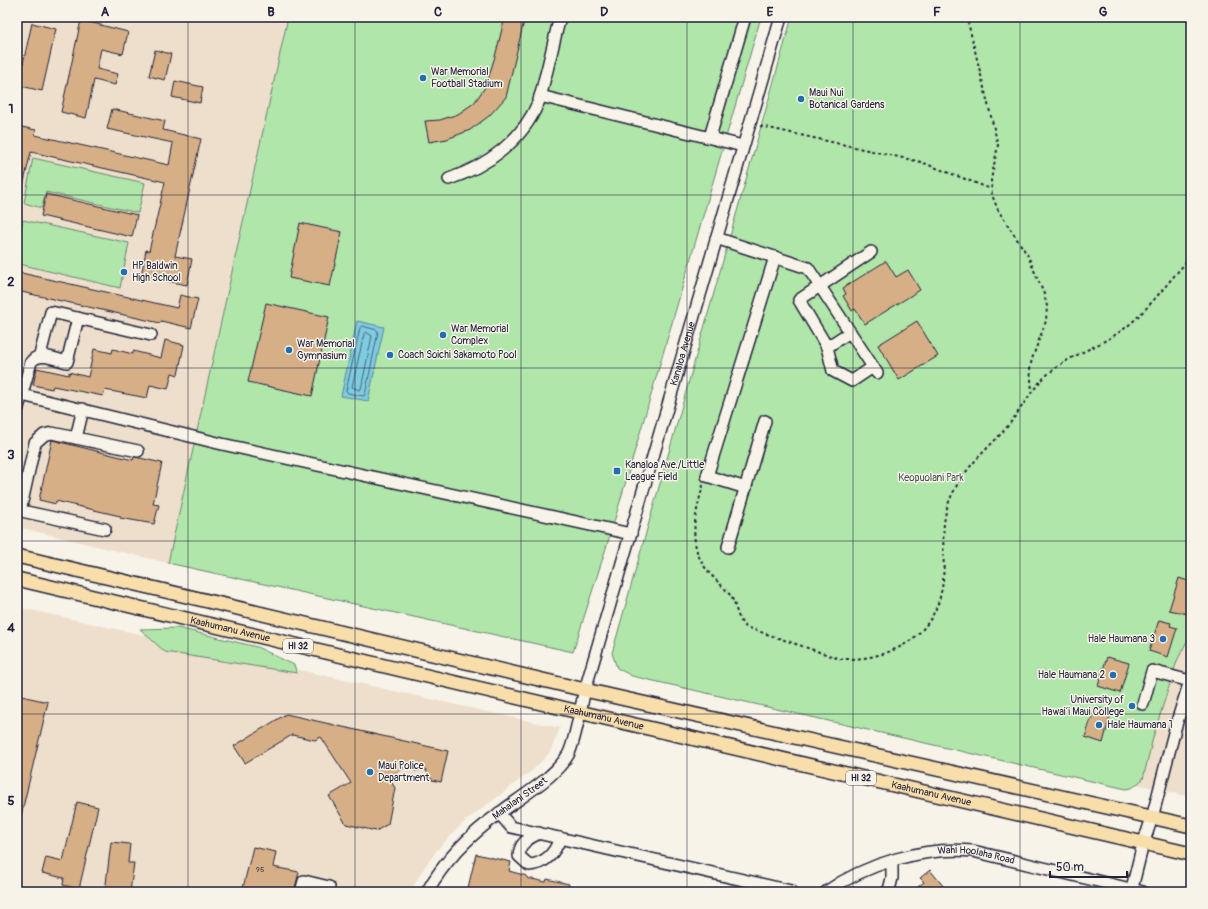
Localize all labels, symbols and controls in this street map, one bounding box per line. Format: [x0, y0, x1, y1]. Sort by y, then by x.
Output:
text: A [101, 4, 110, 20]
text: B [267, 4, 275, 20]
text: C [434, 4, 442, 20]
text: D [600, 4, 608, 20]
text: E [767, 4, 774, 20]
text: F [933, 4, 941, 20]
text: G [1099, 4, 1108, 20]
place label: War Memorial Football Stadium [431, 66, 503, 90]
marker: War Memorial Football Stadium [418, 73, 428, 83]
place label: Maui Nui Botanical Gardens [809, 87, 885, 111]
marker: Maui Nui Botanical Gardens [796, 94, 806, 104]
text: 1 [8, 101, 14, 117]
place label: HP Baldwin High School [132, 260, 181, 284]
marker: HP Baldwin High School [119, 267, 129, 277]
text: 2 [7, 274, 15, 290]
street label: Kanaloa Avenue [668, 320, 698, 387]
place label: War Memorial Complex [451, 323, 509, 347]
marker: War Memorial Complex [438, 330, 448, 340]
place label: War Memorial Gymnasium [297, 338, 355, 362]
marker: War Memorial Gymnasium [284, 345, 294, 355]
place label: Coach Soichi Sakamoto Pool [398, 349, 517, 361]
marker: Coach Soichi Sakamoto Pool [385, 350, 395, 360]
text: 3 [7, 447, 15, 463]
place label: Kanaloa Ave./Little League Field [625, 459, 704, 483]
marker: Kanaloa Ave./Little League Field [612, 466, 622, 476]
park label: Keopuolani Park [898, 472, 965, 484]
street label: Kaahumanu Avenue [189, 614, 271, 645]
text: 4 [7, 620, 15, 636]
place label: Hale Haumana 3 [1088, 633, 1155, 645]
marker: Hale Haumana 3 [1158, 634, 1168, 644]
road number: HI 32 [283, 639, 313, 653]
place label: Hale Haumana 2 [1038, 669, 1105, 681]
marker: Hale Haumana 2 [1108, 670, 1118, 680]
place label: University of Hawai‘i Maui College [1041, 694, 1124, 718]
marker: University of Hawai‘i Maui College [1127, 701, 1137, 711]
street label: Kaahumanu Avenue [563, 703, 645, 733]
place label: Hale Haumana 1 [1107, 719, 1173, 731]
marker: Hale Haumana 1 [1094, 720, 1104, 730]
place label: Maui Police Department [378, 760, 430, 784]
marker: Maui Police Department [365, 767, 375, 777]
road number: HI 32 [846, 771, 876, 785]
street label: Mahalani Street [490, 774, 550, 822]
street label: Kaahumanu Avenue [890, 779, 972, 809]
text: 5 [7, 793, 15, 809]
street label: Wahi Hoolaha Road [937, 844, 1016, 867]
scale bar [1050, 853, 1127, 879]
text: 50 m [1056, 860, 1084, 875]
house number: 95 [256, 865, 264, 874]

